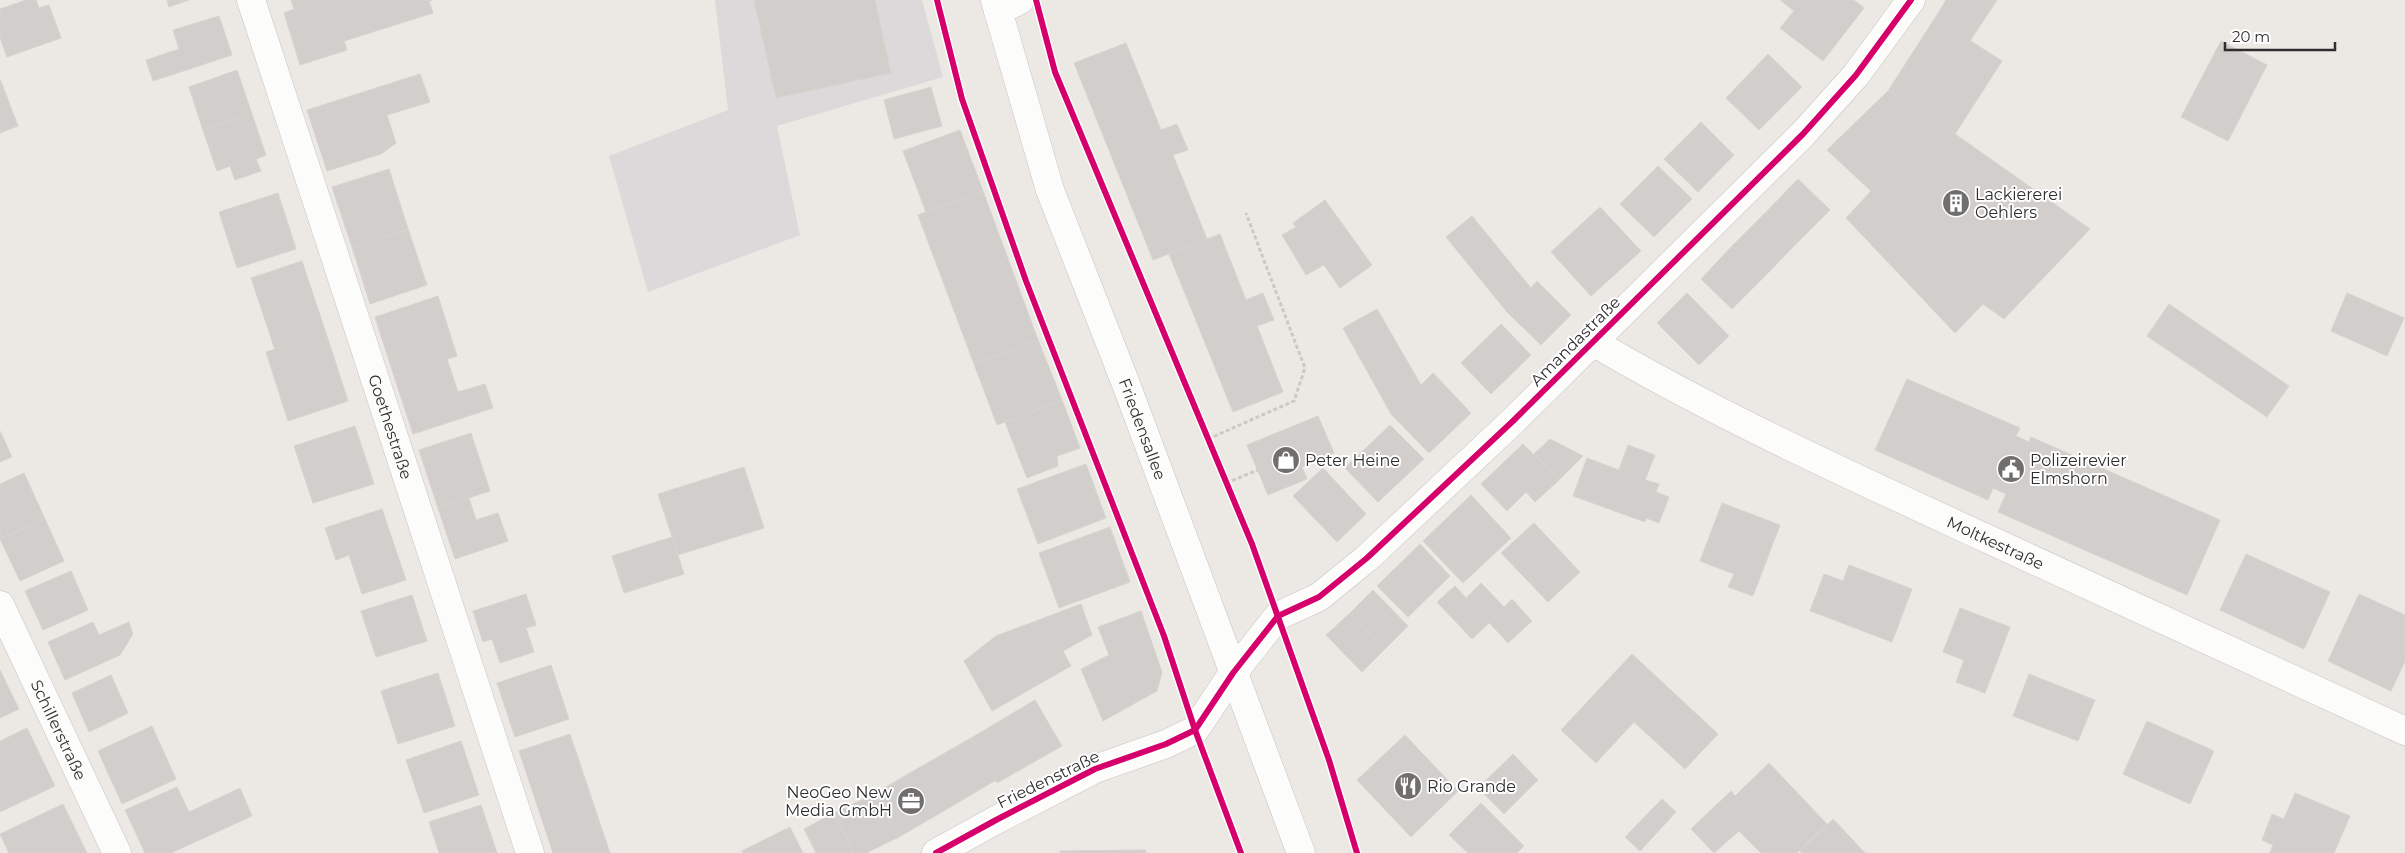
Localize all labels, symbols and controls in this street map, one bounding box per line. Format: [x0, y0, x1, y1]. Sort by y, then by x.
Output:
scale bar [2225, 20, 2335, 52]
text: 20 m [2232, 27, 2270, 46]
place label: Lackiererei Oehlers [1975, 185, 2062, 222]
building icon: Lackiererei Oehlers [1941, 188, 1971, 218]
street label: Amandastraße [1527, 293, 1624, 390]
street label: Goethestraße [364, 372, 416, 482]
street label: Friedensallee [1115, 376, 1170, 482]
shop icon: Peter Heine [1271, 445, 1301, 475]
place label: Peter Heine [1305, 451, 1400, 470]
place label: Polizeirevier Elmshorn [2030, 451, 2127, 488]
public building icon: Polizeirevier Elmshorn [1996, 454, 2026, 484]
street label: Moltkestraße [1944, 512, 2047, 574]
street label: Schillerstraße [27, 677, 90, 783]
street label: Friedenstraße [994, 746, 1102, 812]
restaurant icon: Rio Grande [1393, 771, 1423, 801]
place label: Rio Grande [1427, 777, 1516, 796]
place label: NeoGeo New Media GmbH [785, 783, 892, 820]
office icon: NeoGeo New Media GmbH [896, 786, 926, 816]

